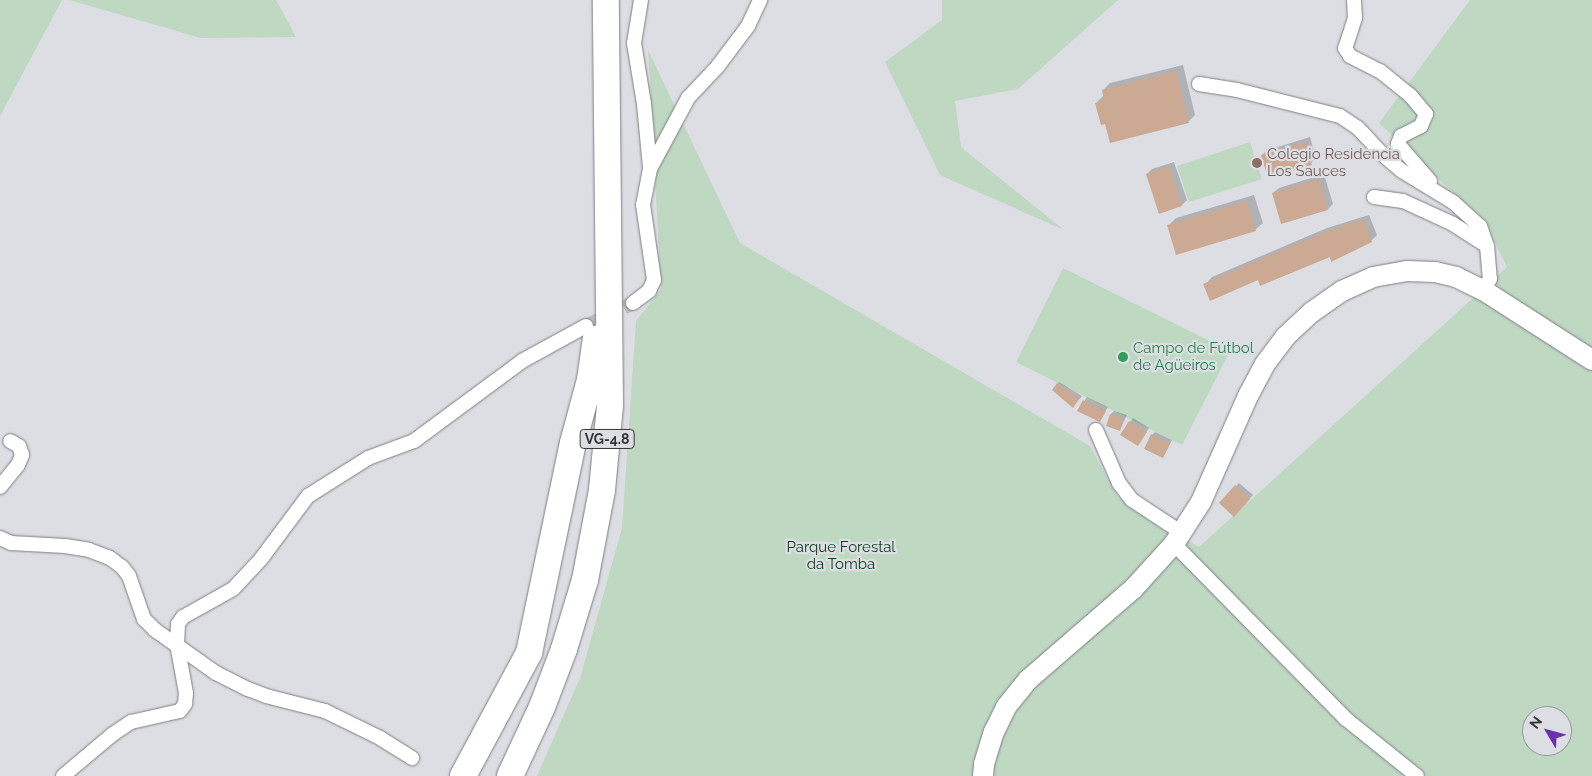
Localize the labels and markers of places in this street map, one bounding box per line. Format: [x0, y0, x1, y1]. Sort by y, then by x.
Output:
place label: Colegio Residencia Los Sauces [1267, 145, 1400, 180]
marker: Colegio Residencia Los Sauces [1251, 157, 1263, 169]
place label: Campo de Fútbol de Agüeiros [1133, 339, 1254, 374]
marker: Campo de Fútbol de Agüeiros [1117, 351, 1129, 363]

